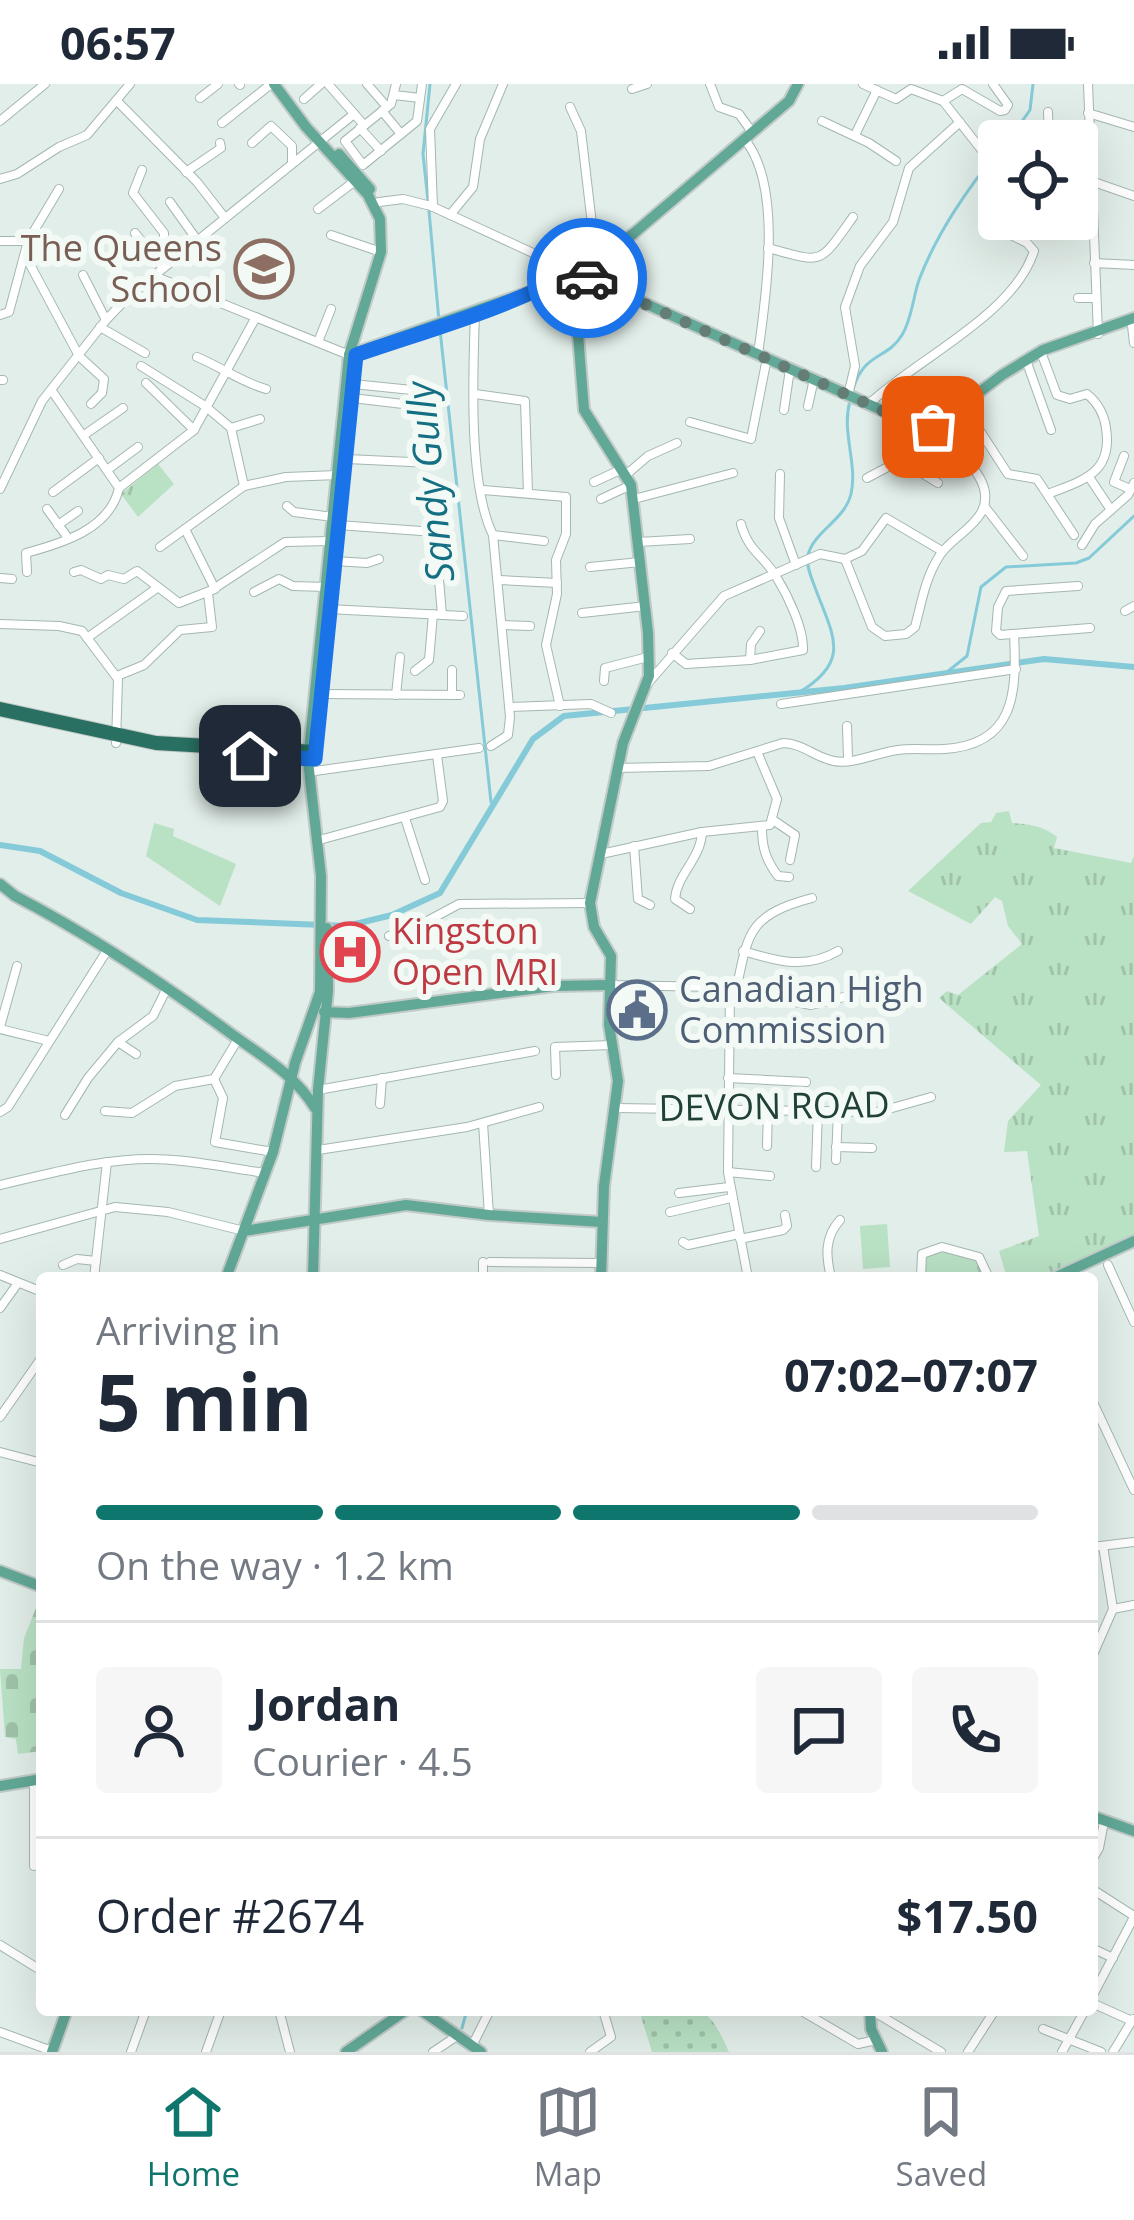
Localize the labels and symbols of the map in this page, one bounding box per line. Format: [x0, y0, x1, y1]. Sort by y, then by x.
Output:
courier [527, 218, 647, 338]
place label: The Queens School [21, 223, 222, 313]
school or university icon: The Queens School [233, 238, 295, 300]
pin [882, 376, 984, 478]
water label: Sandy Gully [391, 377, 465, 585]
pin [199, 705, 301, 807]
place label: Kingston Open MRI [392, 906, 558, 996]
hospital icon: Kingston Open MRI [319, 921, 381, 983]
place label: Canadian High Commission [679, 964, 924, 1054]
public building icon: Canadian High Commission [606, 979, 668, 1041]
street label: DEVON ROAD [658, 1079, 890, 1132]

